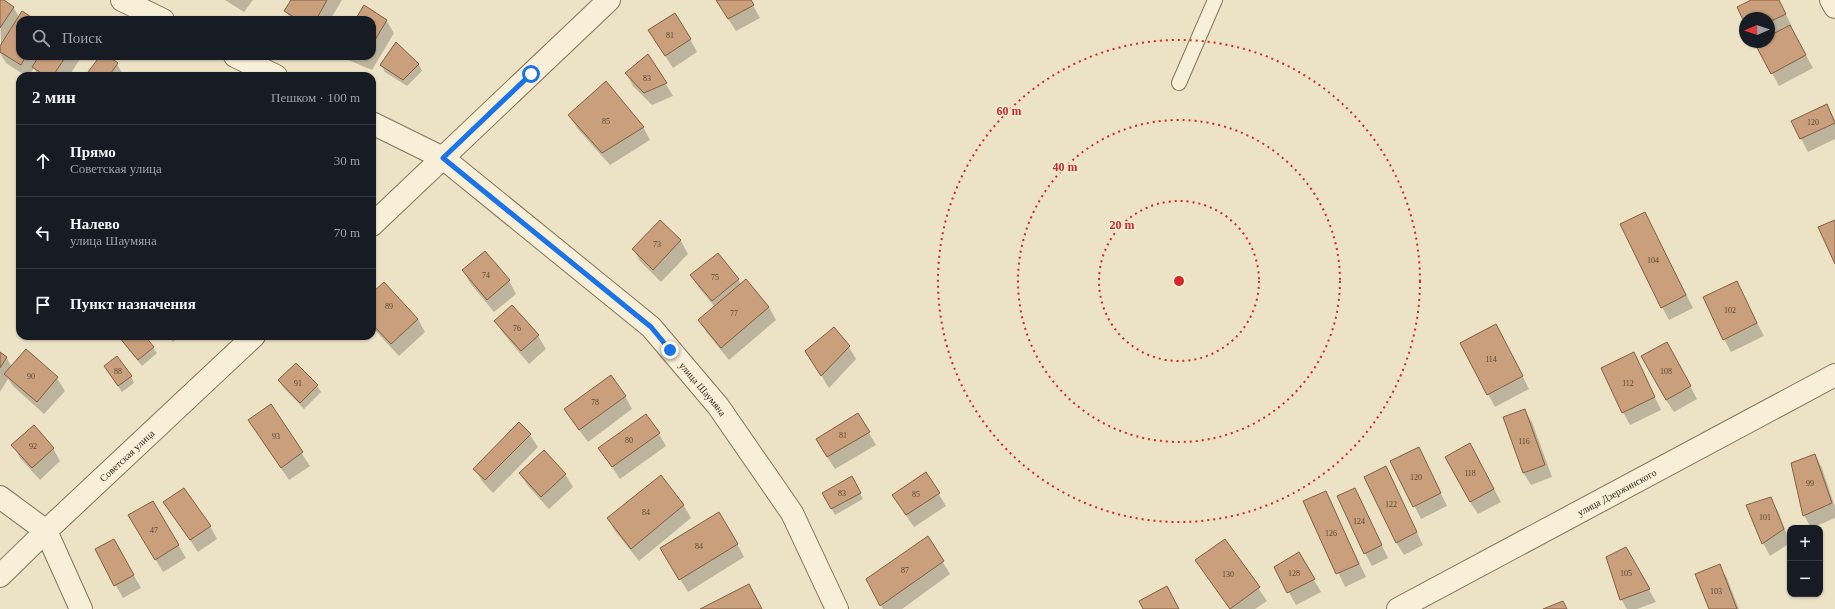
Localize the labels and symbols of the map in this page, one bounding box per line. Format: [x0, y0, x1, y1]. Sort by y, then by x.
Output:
north arrow [1739, 12, 1775, 48]
house number: 81 [666, 31, 674, 40]
route start [522, 65, 540, 83]
house number: 83 [643, 74, 651, 83]
text: 60 m [997, 104, 1022, 118]
house number: 85 [602, 117, 610, 126]
house number: 120 [1807, 118, 1819, 127]
text: 40 m [1053, 160, 1078, 174]
text: 20 m [1110, 218, 1135, 232]
house number: 73 [653, 240, 661, 249]
house number: 104 [1647, 256, 1659, 265]
house number: 74 [482, 271, 490, 280]
house number: 75 [711, 273, 719, 282]
centre of rings [1172, 274, 1186, 288]
house number: 89 [385, 302, 393, 311]
house number: 102 [1724, 306, 1736, 315]
house number: 77 [730, 309, 738, 318]
house number: 76 [513, 324, 521, 333]
route end [661, 341, 679, 359]
house number: 114 [1485, 355, 1497, 364]
street label: улица Шаумяна [677, 360, 729, 419]
house number: 88 [114, 367, 122, 376]
house number: 108 [1660, 367, 1672, 376]
house number: 90 [27, 372, 35, 381]
house number: 91 [294, 379, 302, 388]
house number: 112 [1622, 379, 1634, 388]
house number: 78 [591, 398, 599, 407]
street label: Советская улица [97, 427, 157, 484]
house number: 81 [839, 431, 847, 440]
house number: 93 [272, 432, 280, 441]
house number: 80 [625, 436, 633, 445]
house number: 116 [1518, 437, 1530, 446]
house number: 92 [29, 442, 37, 451]
street label: улица Дзержинского [1575, 467, 1658, 518]
house number: 118 [1464, 469, 1476, 478]
house number: 120 [1410, 473, 1422, 482]
house number: 99 [1806, 479, 1814, 488]
house number: 83 [838, 489, 846, 498]
house number: 85 [912, 490, 920, 499]
house number: 122 [1385, 500, 1397, 509]
house number: 84 [642, 508, 650, 517]
house number: 101 [1759, 513, 1771, 522]
house number: 124 [1353, 517, 1365, 526]
house number: 47 [150, 526, 158, 535]
house number: 126 [1325, 529, 1337, 538]
house number: 84 [695, 542, 703, 551]
house number: 87 [901, 566, 909, 575]
house number: 128 [1288, 569, 1300, 578]
house number: 105 [1620, 569, 1632, 578]
house number: 130 [1222, 570, 1234, 579]
house number: 103 [1710, 587, 1722, 596]

